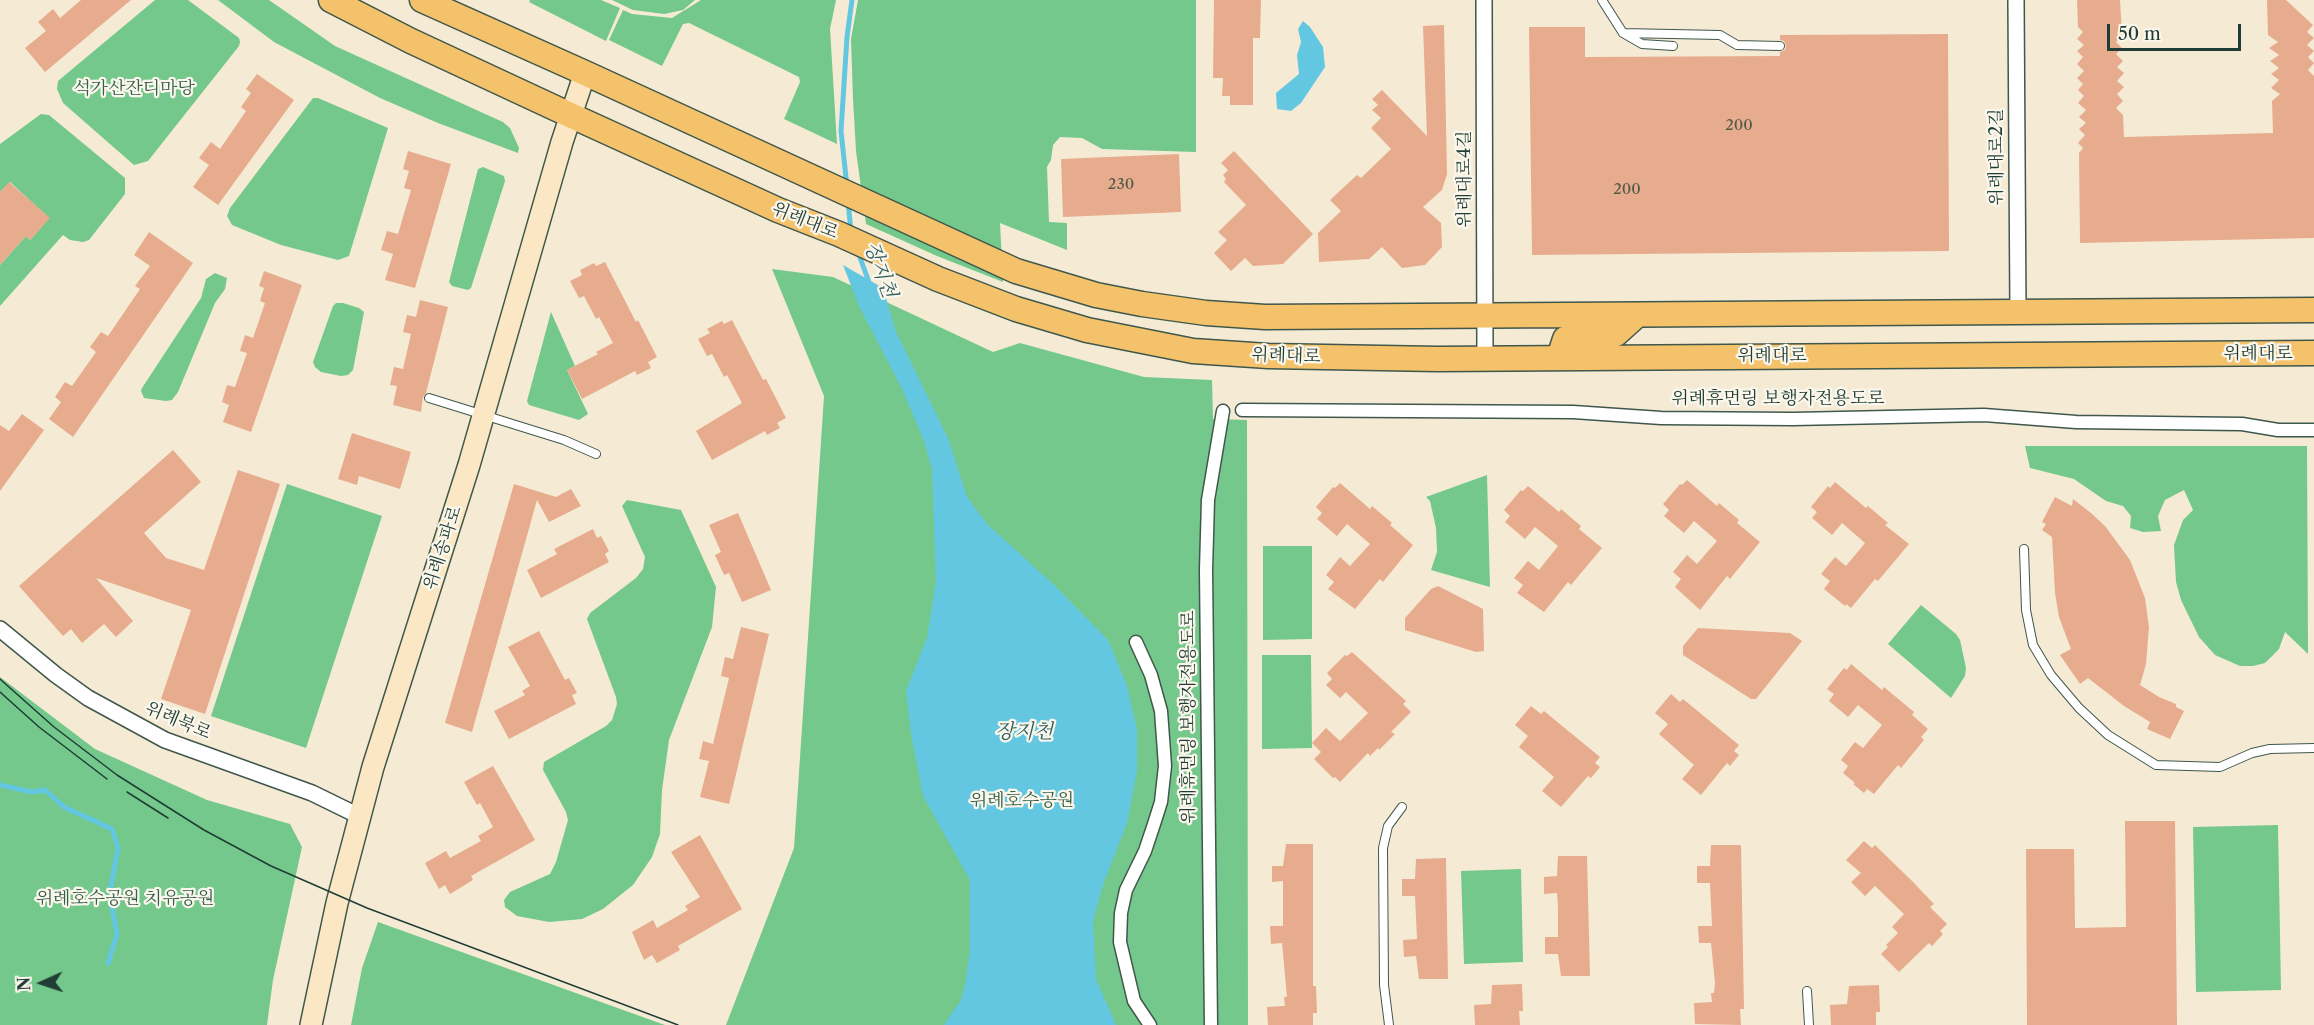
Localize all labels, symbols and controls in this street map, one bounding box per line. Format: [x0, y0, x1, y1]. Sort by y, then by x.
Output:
scale bar [2110, 12, 2244, 50]
text: 50 m [2118, 23, 2161, 45]
park label: 석가산잔디마당 [73, 78, 195, 100]
street label: 위례대로2길 [1986, 108, 2008, 206]
house number: 200 [1725, 117, 1753, 135]
street label: 위례대로4길 [1454, 130, 1476, 228]
house number: 230 [1108, 176, 1134, 194]
house number: 200 [1613, 181, 1641, 199]
street label: 위례대로 [769, 198, 841, 244]
water label: 장지천 [859, 239, 901, 301]
street label: 위례대로 [2223, 343, 2293, 365]
street label: 위례대로 [1251, 344, 1321, 368]
street label: 위례대로 [1737, 345, 1807, 367]
street label: 위례휴먼링 보행자전용도로 [1671, 388, 1885, 410]
street label: 위례송파로 [419, 503, 467, 593]
street label: 위례휴먼링 보행자전용도로 [1178, 610, 1200, 824]
street label: 위례북로 [142, 697, 214, 745]
water label: 장지천 [995, 720, 1053, 744]
park label: 위례호수공원 [970, 790, 1074, 812]
park label: 위례호수공원 치유공원 [36, 888, 214, 910]
north arrow [12, 953, 72, 1013]
text: N [14, 976, 34, 991]

